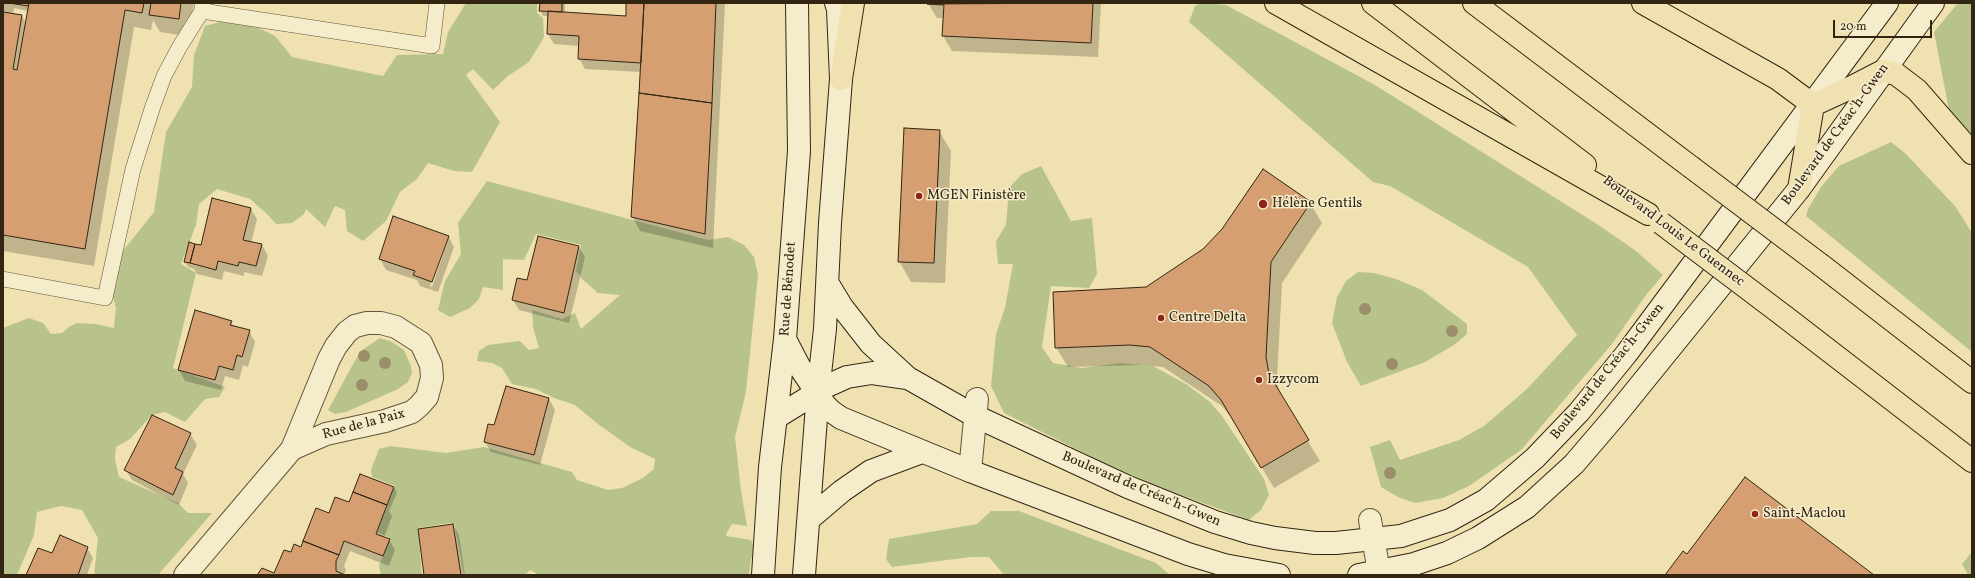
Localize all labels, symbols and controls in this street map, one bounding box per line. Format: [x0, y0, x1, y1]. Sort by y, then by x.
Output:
scale bar [1835, 12, 1934, 38]
text: 20 m [1840, 19, 1867, 35]
street label: Boulevard de Créac'h-Gwen [1779, 61, 1893, 209]
street label: Boulevard Louis Le Guennec [1599, 173, 1747, 291]
place label: MGEN Finistère [927, 188, 1026, 204]
marker: MGEN Finistère [914, 191, 924, 201]
place label: Hélène Gentils [1272, 196, 1362, 212]
marker: Hélène Gentils [1257, 198, 1269, 210]
street label: Rue de Bénodet [777, 241, 801, 337]
street label: Boulevard de Créac'h-Gwen [1548, 300, 1668, 444]
place label: Centre Delta [1169, 310, 1246, 326]
marker: Centre Delta [1156, 313, 1166, 323]
place label: Izzycom [1267, 372, 1320, 388]
marker: Izzycom [1254, 375, 1264, 385]
street label: Rue de la Paix [321, 406, 407, 444]
street label: Boulevard de Créac'h-Gwen [1059, 449, 1223, 531]
place label: Saint-Maclou [1763, 506, 1846, 522]
marker: Saint-Maclou [1750, 509, 1760, 519]

